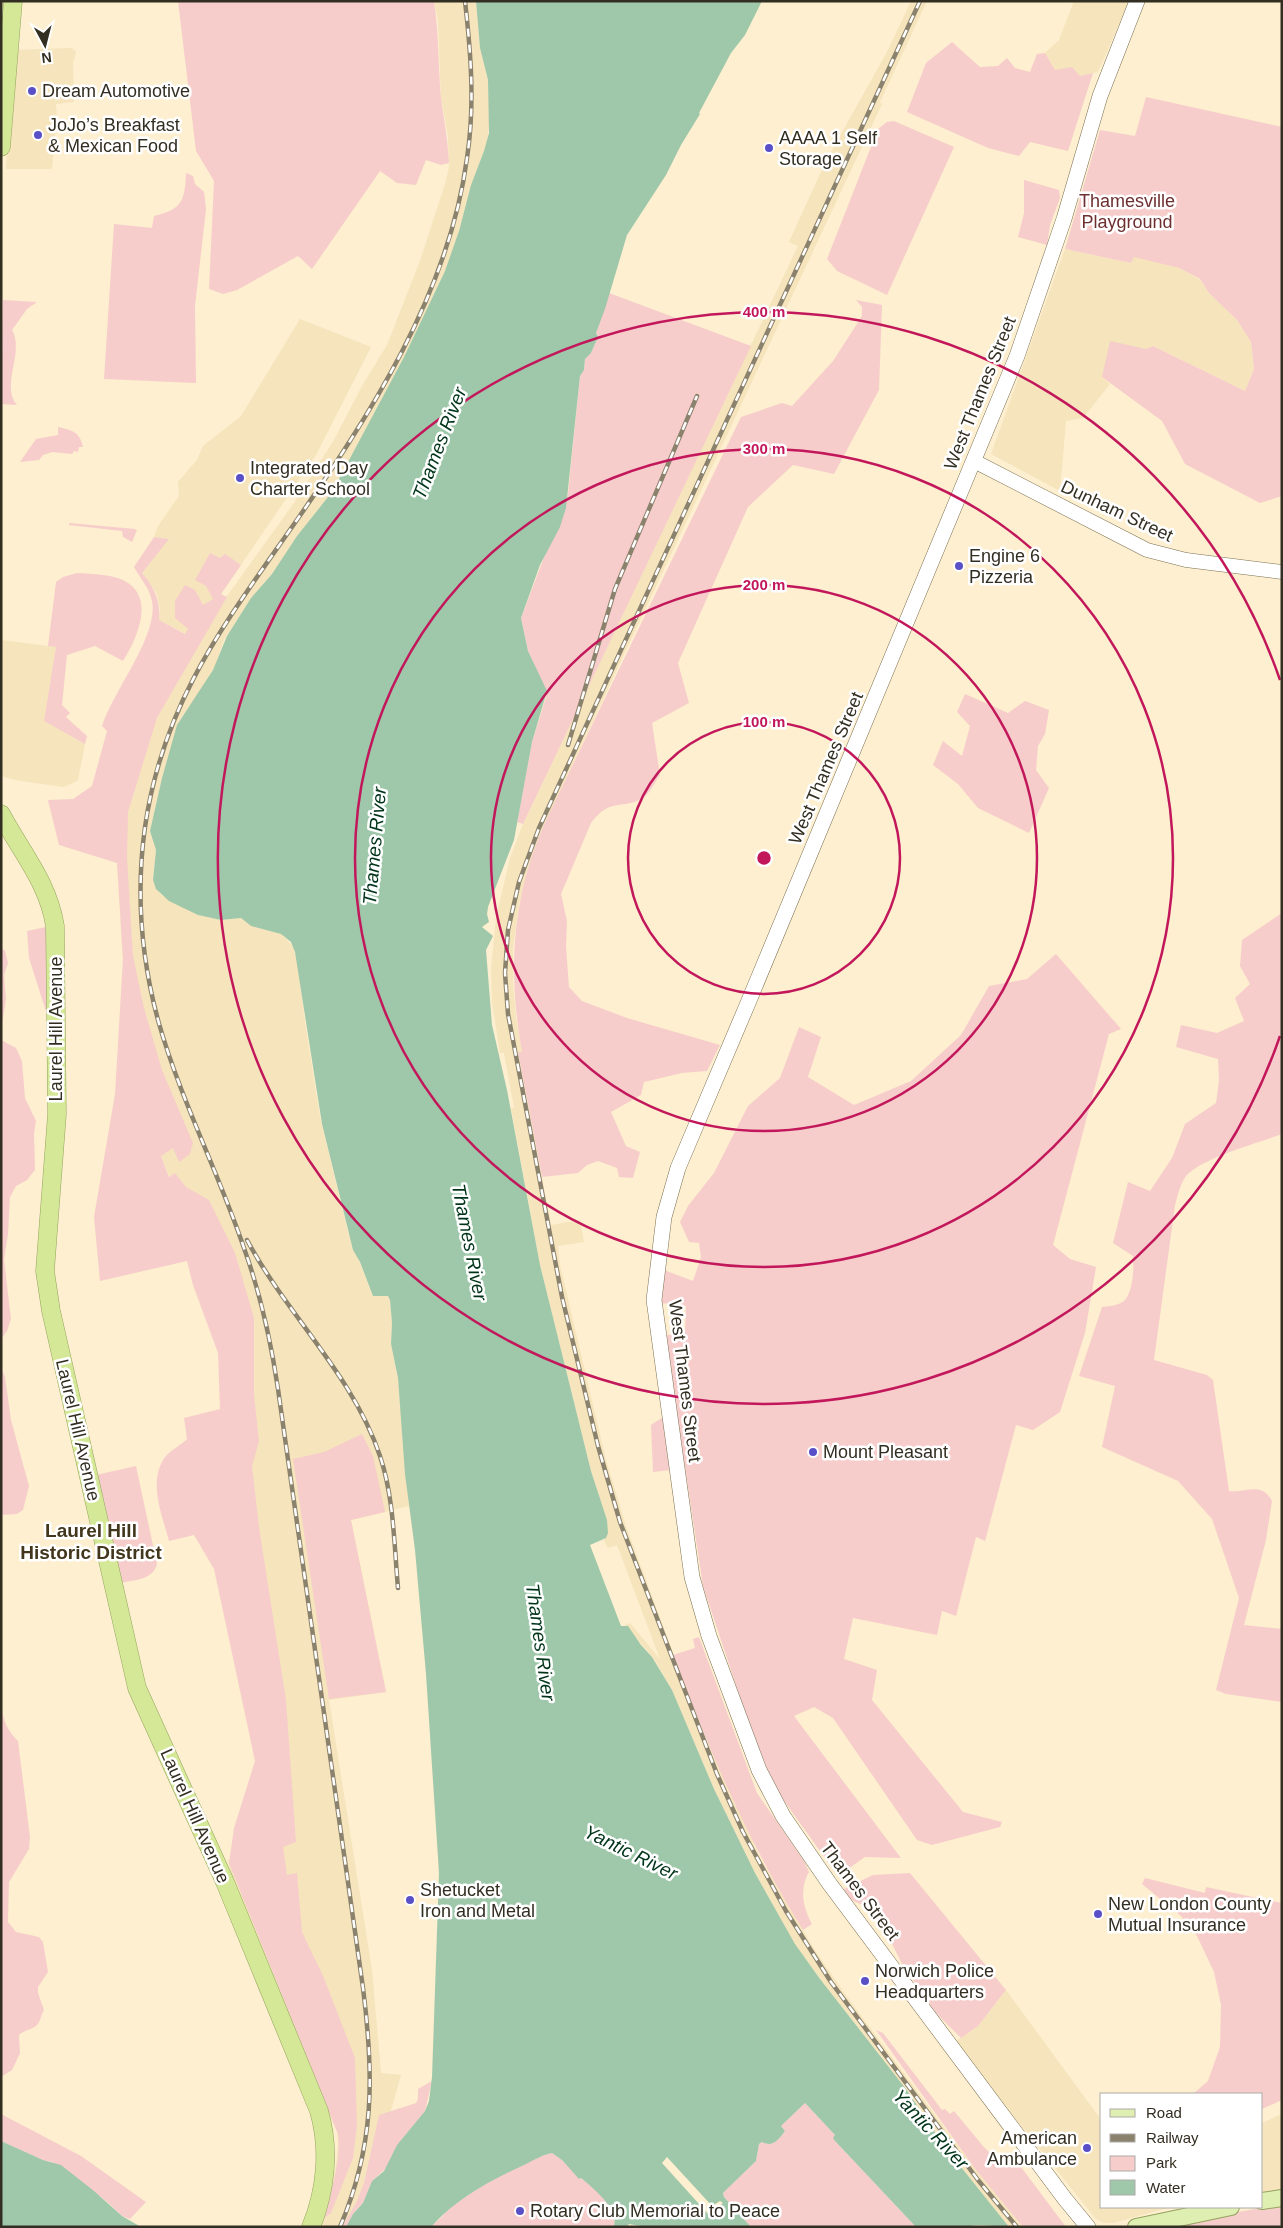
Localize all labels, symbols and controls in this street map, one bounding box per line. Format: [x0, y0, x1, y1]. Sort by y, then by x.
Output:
north arrow [20, 20, 70, 70]
text: N [41, 49, 53, 66]
place label: Dream Automotive [42, 81, 190, 101]
marker: Dream Automotive [26, 85, 38, 97]
place label: JoJo’s Breakfast & Mexican Food [48, 115, 180, 156]
place label: AAAA 1 Self Storage [779, 128, 878, 169]
marker: JoJo’s Breakfast & Mexican Food [32, 129, 44, 141]
marker: AAAA 1 Self Storage [763, 142, 775, 154]
park label: Thamesville Playground [1079, 191, 1175, 232]
text: 400 m [743, 303, 785, 320]
street label: West Thames Street [940, 314, 1020, 472]
water label: Thames River [408, 384, 471, 502]
text: 300 m [743, 440, 785, 457]
place label: Integrated Day Charter School [250, 458, 370, 499]
marker: Integrated Day Charter School [234, 472, 246, 484]
street label: Dunham Street [1058, 476, 1176, 546]
place label: Engine 6 Pizzeria [969, 546, 1040, 587]
marker: Engine 6 Pizzeria [953, 560, 965, 572]
text: 200 m [743, 576, 785, 593]
street label: West Thames Street [785, 689, 867, 847]
text: 100 m [743, 713, 785, 730]
water label: Thames River [359, 786, 390, 906]
centre of rings [755, 849, 773, 867]
street label: Laurel Hill Avenue [46, 957, 66, 1101]
water label: Thames River [448, 1182, 491, 1303]
street label: West Thames Street [665, 1299, 705, 1463]
street label: Laurel Hill Avenue [52, 1357, 104, 1503]
place label: Mount Pleasant [823, 1442, 948, 1462]
marker: Mount Pleasant [807, 1446, 819, 1458]
district label: Laurel Hill Historic District [20, 1520, 162, 1563]
water label: Thames River [522, 1582, 559, 1703]
street label: Laurel Hill Avenue [156, 1746, 234, 1886]
water label: Yantic River [581, 1821, 681, 1884]
street label: Thames Street [816, 1838, 904, 1944]
place label: Shetucket Iron and Metal [420, 1880, 535, 1921]
marker: Shetucket Iron and Metal [404, 1894, 416, 1906]
place label: New London County Mutual Insurance [1108, 1894, 1271, 1935]
marker: New London County Mutual Insurance [1092, 1908, 1104, 1920]
place label: Norwich Police Headquarters [875, 1961, 994, 2002]
marker: Norwich Police Headquarters [859, 1975, 871, 1987]
water label: Yantic River [889, 2085, 973, 2174]
legend [1100, 2093, 1263, 2208]
text: Road [1146, 2104, 1182, 2121]
place label: American Ambulance [987, 2128, 1077, 2169]
text: Railway [1146, 2129, 1199, 2146]
marker: American Ambulance [1081, 2142, 1093, 2154]
text: Park [1146, 2154, 1177, 2171]
text: Water [1146, 2179, 1185, 2196]
place label: Rotary Club Memorial to Peace [530, 2201, 780, 2221]
marker: Rotary Club Memorial to Peace [514, 2205, 526, 2217]

